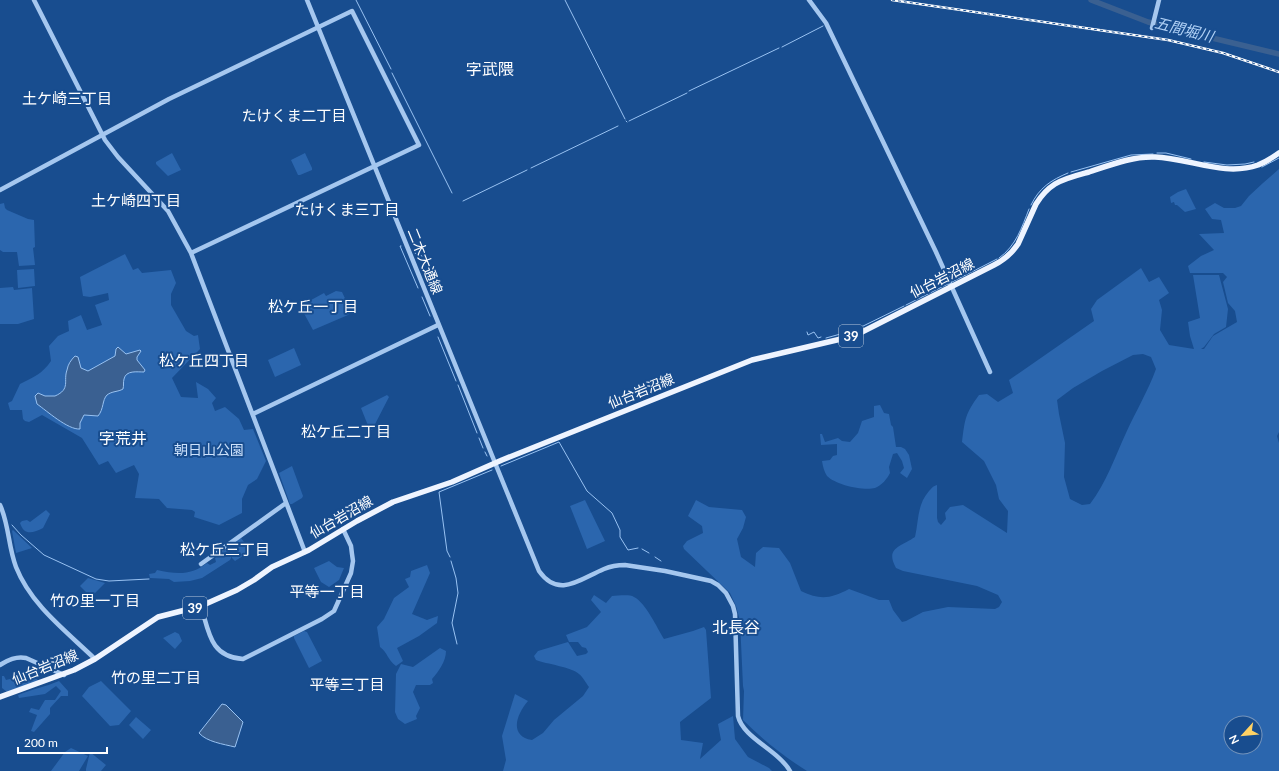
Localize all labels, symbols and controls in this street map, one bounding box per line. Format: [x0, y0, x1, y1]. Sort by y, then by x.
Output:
water label: 五間堀川 [1153, 13, 1217, 46]
district label: 字武隈 [466, 59, 514, 78]
district label: 土ケ崎三丁目 [22, 89, 112, 107]
district label: たけくま二丁目 [241, 106, 347, 124]
district label: 土ケ崎四丁目 [91, 191, 181, 209]
district label: たけくま三丁目 [294, 200, 400, 218]
street label: 二木大通線 [404, 225, 446, 296]
street label: 仙台岩沼線 [907, 254, 977, 301]
district label: 松ケ丘一丁目 [268, 297, 358, 315]
road number: 39 [839, 325, 863, 347]
district label: 松ケ丘四丁目 [159, 351, 249, 369]
street label: 仙台岩沼線 [605, 370, 676, 412]
district label: 松ケ丘二丁目 [301, 422, 391, 440]
district label: 字荒井 [99, 428, 147, 447]
park label: 朝日山公園 [174, 441, 244, 458]
street label: 仙台岩沼線 [306, 492, 375, 541]
district label: 松ケ丘三丁目 [180, 540, 270, 558]
district label: 平等一丁目 [289, 582, 365, 600]
district label: 竹の里一丁目 [50, 591, 140, 609]
road number: 39 [183, 597, 207, 619]
district label: 北長谷 [712, 617, 760, 636]
street label: 仙台岩沼線 [9, 646, 80, 688]
district label: 竹の里二丁目 [111, 668, 201, 686]
district label: 平等三丁目 [309, 675, 385, 693]
north arrow [1223, 715, 1263, 755]
scale bar [18, 729, 107, 755]
text: N [1226, 733, 1241, 746]
text: 200 m [24, 735, 58, 750]

